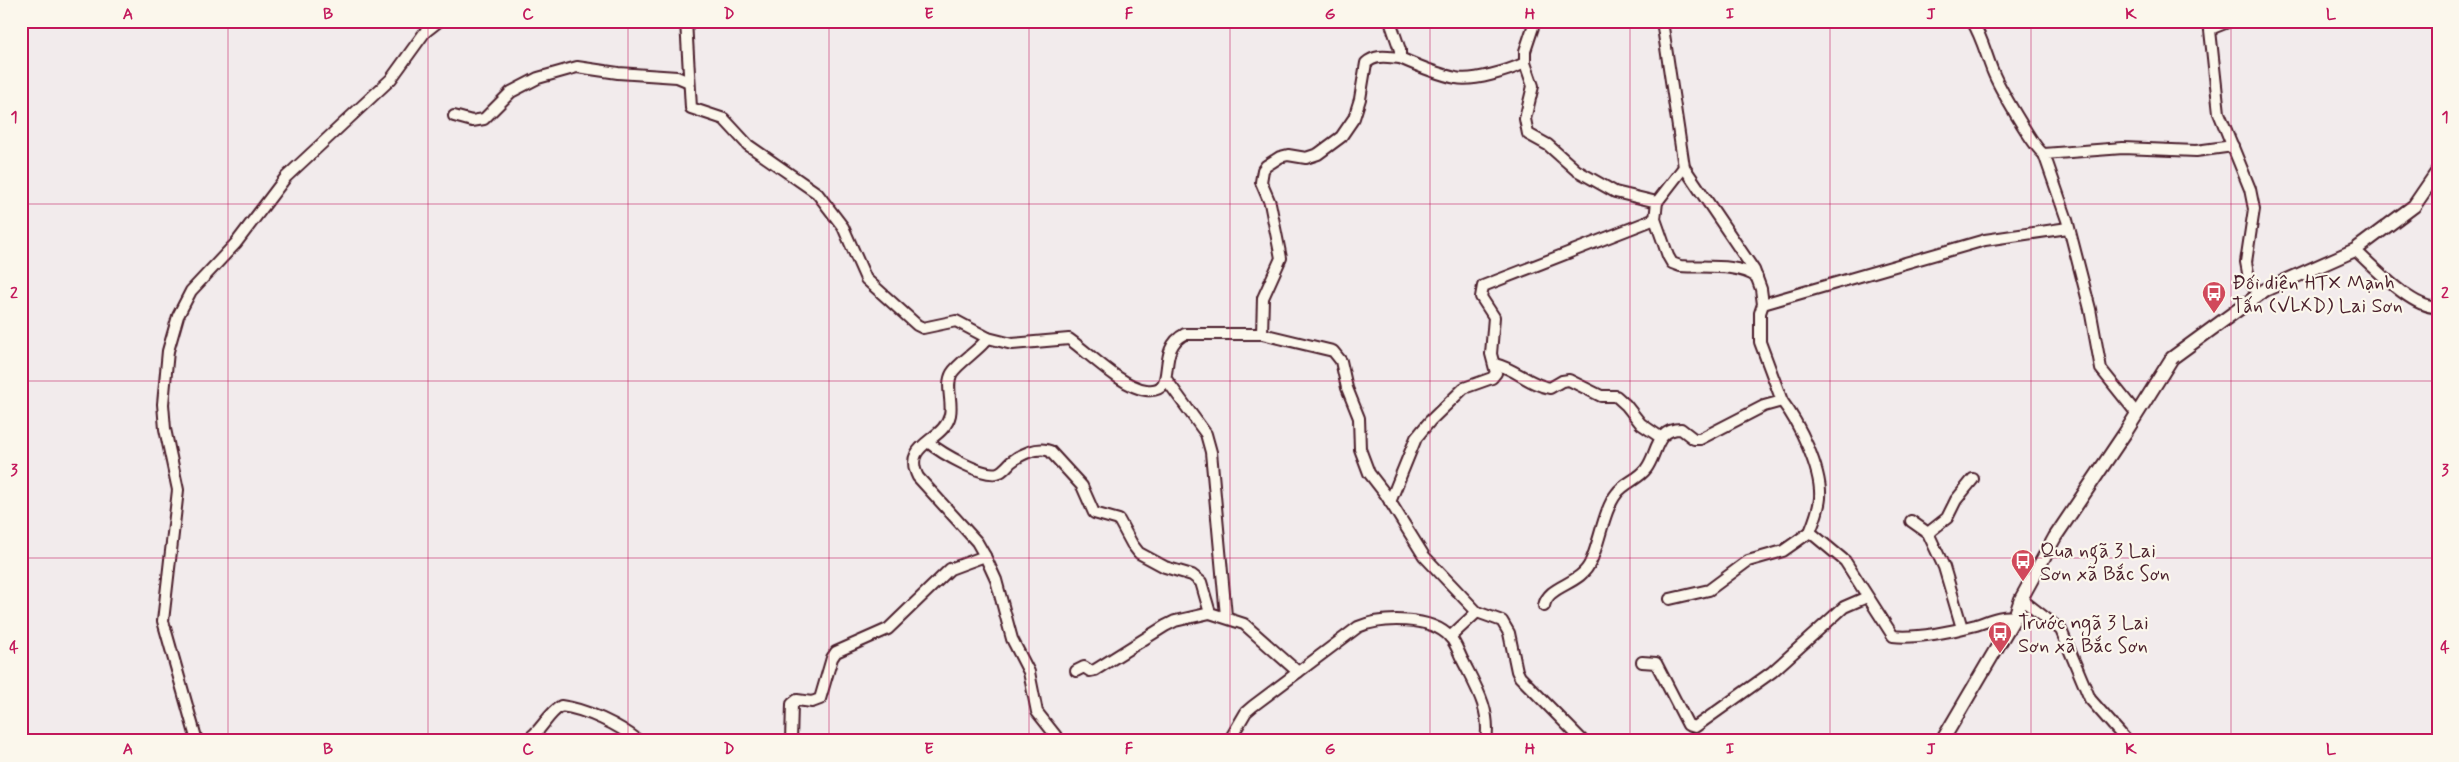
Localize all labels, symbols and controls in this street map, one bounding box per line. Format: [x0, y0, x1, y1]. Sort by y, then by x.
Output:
text: A [123, 4, 133, 25]
text: B [323, 4, 333, 25]
text: C [522, 4, 534, 25]
text: D [723, 4, 735, 25]
text: E [924, 4, 934, 25]
text: F [1125, 4, 1134, 25]
text: G [1325, 4, 1336, 25]
text: H [1525, 4, 1536, 25]
text: I [1726, 4, 1735, 25]
text: J [1926, 4, 1936, 25]
text: K [2125, 4, 2137, 25]
text: L [2326, 4, 2337, 25]
text: 1 [10, 107, 18, 128]
text: 1 [2441, 107, 2449, 128]
place label: Đối diện HTX Mạnh Tấn (VLXD) Lai Sơn [2232, 270, 2403, 320]
bus stop icon: Đối diện HTX Mạnh Tấn (VLXD) Lai Sơn [2201, 280, 2227, 314]
text: 2 [10, 283, 18, 304]
text: 2 [2441, 283, 2449, 304]
text: 3 [10, 460, 18, 481]
text: 3 [2441, 460, 2449, 481]
place label: Qua ngã 3 Lai Sơn xã Bắc Sơn [2040, 538, 2170, 588]
bus stop icon: Qua ngã 3 Lai Sơn xã Bắc Sơn [2010, 548, 2036, 582]
place label: Trước ngã 3 Lai Sơn xã Bắc Sơn [2018, 610, 2149, 660]
bus stop icon: Trước ngã 3 Lai Sơn xã Bắc Sơn [1987, 620, 2013, 654]
text: 4 [9, 637, 19, 658]
text: 4 [2440, 637, 2450, 658]
text: A [123, 739, 133, 760]
text: B [323, 739, 333, 760]
text: C [522, 739, 534, 760]
text: D [723, 739, 735, 760]
text: E [924, 739, 934, 760]
text: F [1125, 739, 1134, 760]
text: G [1325, 739, 1336, 760]
text: H [1525, 739, 1536, 760]
text: I [1726, 739, 1735, 760]
text: J [1926, 739, 1936, 760]
text: K [2125, 739, 2137, 760]
text: L [2326, 739, 2337, 760]

